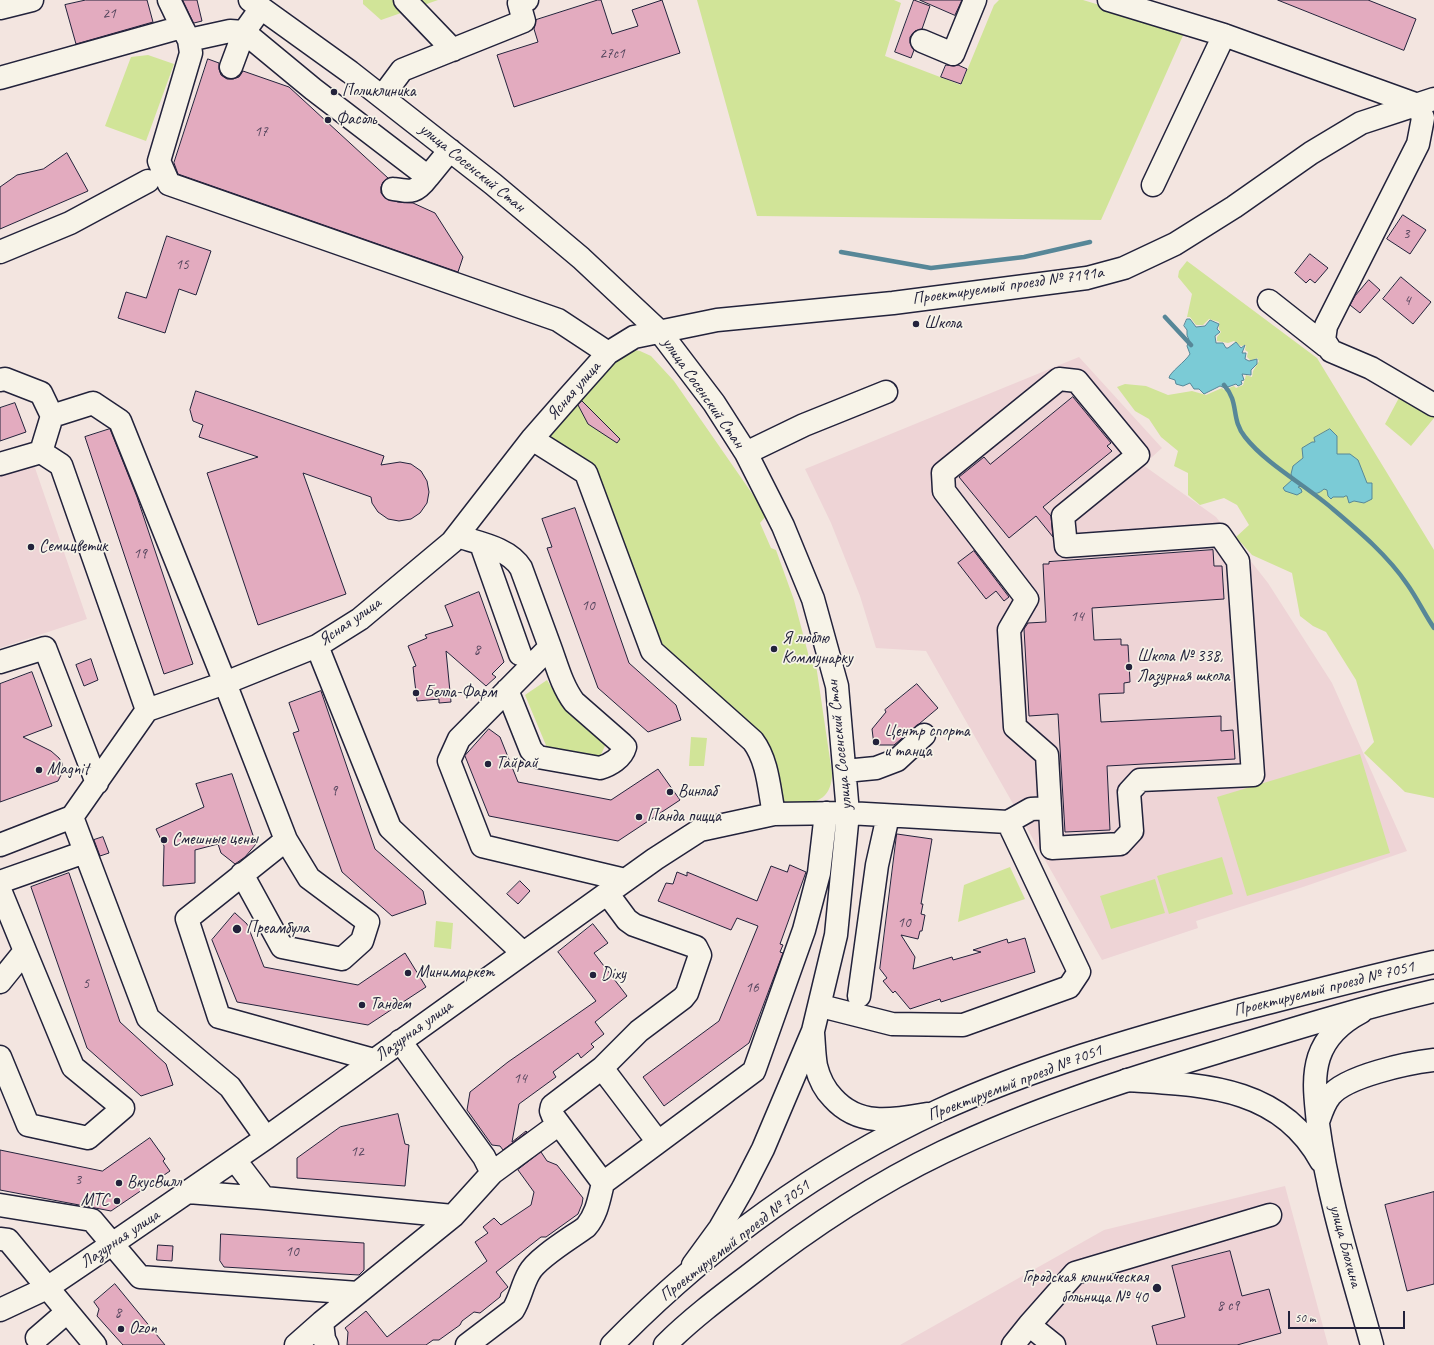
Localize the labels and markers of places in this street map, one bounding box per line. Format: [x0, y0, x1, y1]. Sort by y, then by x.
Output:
place label: Поликлиника [342, 82, 416, 102]
marker: Поликлиника [329, 87, 339, 97]
place label: Фасоль [336, 110, 377, 130]
marker: Фасоль [323, 115, 333, 125]
place label: Школа [924, 314, 962, 334]
marker: Школа [911, 319, 921, 329]
place label: Семицветик [39, 537, 107, 557]
marker: Семицветик [26, 542, 36, 552]
place label: Я люблю Коммунарку [782, 629, 853, 669]
marker: Я люблю Коммунарку [769, 644, 779, 654]
place label: Школа № 338, Лазурная школа [1137, 647, 1230, 687]
marker: Школа № 338, Лазурная школа [1124, 662, 1134, 672]
place label: Белла-Фарм [424, 683, 496, 703]
marker: Белла-Фарм [411, 688, 421, 698]
place label: Центр спорта и танца [884, 722, 970, 762]
marker: Центр спорта и танца [871, 737, 881, 747]
place label: Тайрай [496, 754, 538, 774]
marker: Тайрай [483, 759, 493, 769]
place label: Magnit [47, 760, 89, 780]
marker: Magnit [34, 765, 44, 775]
place label: Винлаб [678, 782, 717, 802]
marker: Винлаб [665, 787, 675, 797]
place label: Панда пицца [647, 807, 721, 827]
marker: Панда пицца [634, 812, 644, 822]
place label: Смешные цены [172, 830, 258, 850]
marker: Смешные цены [159, 835, 169, 845]
place label: Преамбула [246, 919, 309, 939]
marker: Преамбула [231, 923, 243, 935]
place label: Минимаркет [416, 963, 494, 983]
place label: Dixy [601, 965, 626, 985]
marker: Минимаркет [403, 968, 413, 978]
marker: Dixy [588, 970, 598, 980]
place label: Тандем [370, 995, 410, 1015]
marker: Тандем [357, 1000, 367, 1010]
place label: ВкусВилл [127, 1173, 181, 1193]
marker: ВкусВилл [114, 1178, 124, 1188]
place label: МТС [81, 1191, 109, 1211]
marker: МТС [112, 1196, 122, 1206]
place label: Городская клиническая больница № 40 [1023, 1268, 1148, 1308]
marker: Городская клиническая больница № 40 [1151, 1282, 1163, 1294]
place label: Ozon [129, 1319, 157, 1339]
marker: Ozon [116, 1324, 126, 1334]

